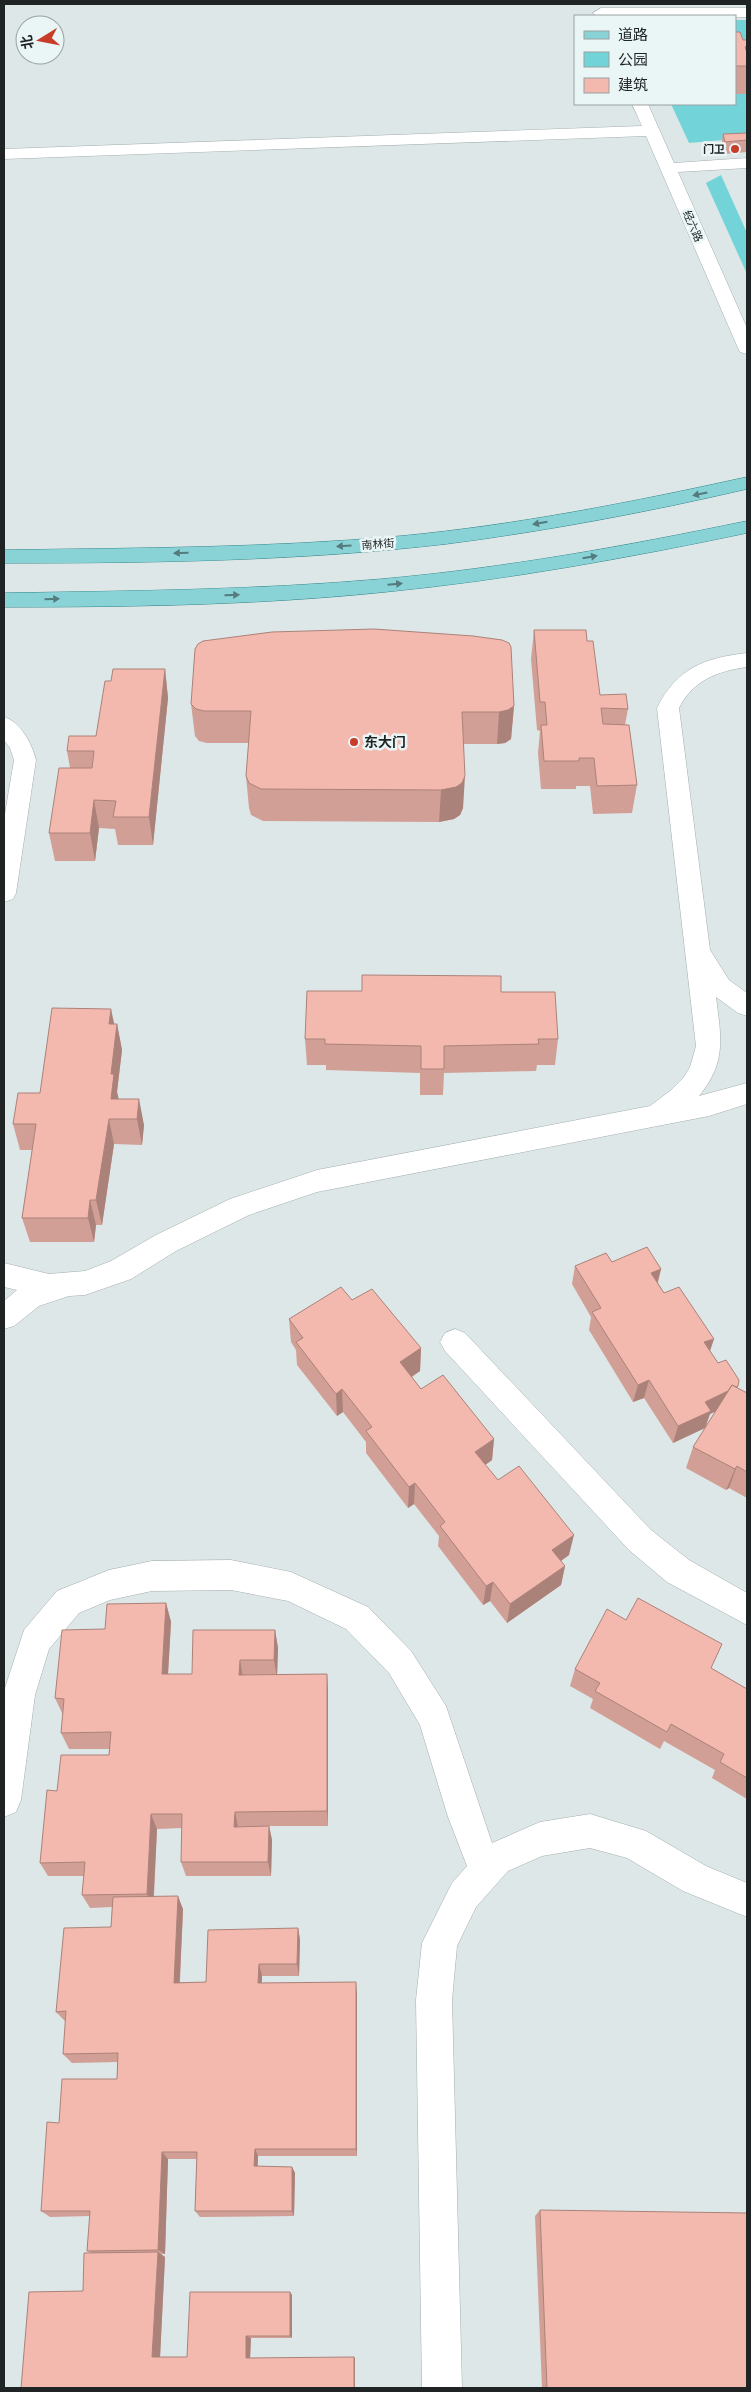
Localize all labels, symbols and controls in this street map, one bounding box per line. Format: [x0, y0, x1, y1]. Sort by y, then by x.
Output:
north arrow [15, 15, 65, 65]
legend [574, 15, 736, 105]
text: 道路 [618, 25, 648, 44]
text: 北 [17, 34, 37, 51]
text: 公园 [618, 50, 648, 69]
text: 建筑 [618, 75, 648, 94]
place label: 门卫 [703, 142, 725, 156]
marker: 门卫 [729, 143, 741, 155]
street label: 经六路 [680, 208, 706, 244]
one-way arrow [692, 490, 707, 498]
one-way arrow [531, 519, 547, 527]
street label: 南林街 [361, 536, 395, 552]
one-way arrow [335, 542, 351, 550]
one-way arrow [173, 549, 189, 557]
one-way arrow [582, 552, 598, 560]
one-way arrow [387, 579, 403, 587]
one-way arrow [225, 591, 241, 599]
one-way arrow [45, 595, 61, 603]
place label: 东大门 [364, 733, 406, 751]
marker: 东大门 [348, 736, 360, 748]

